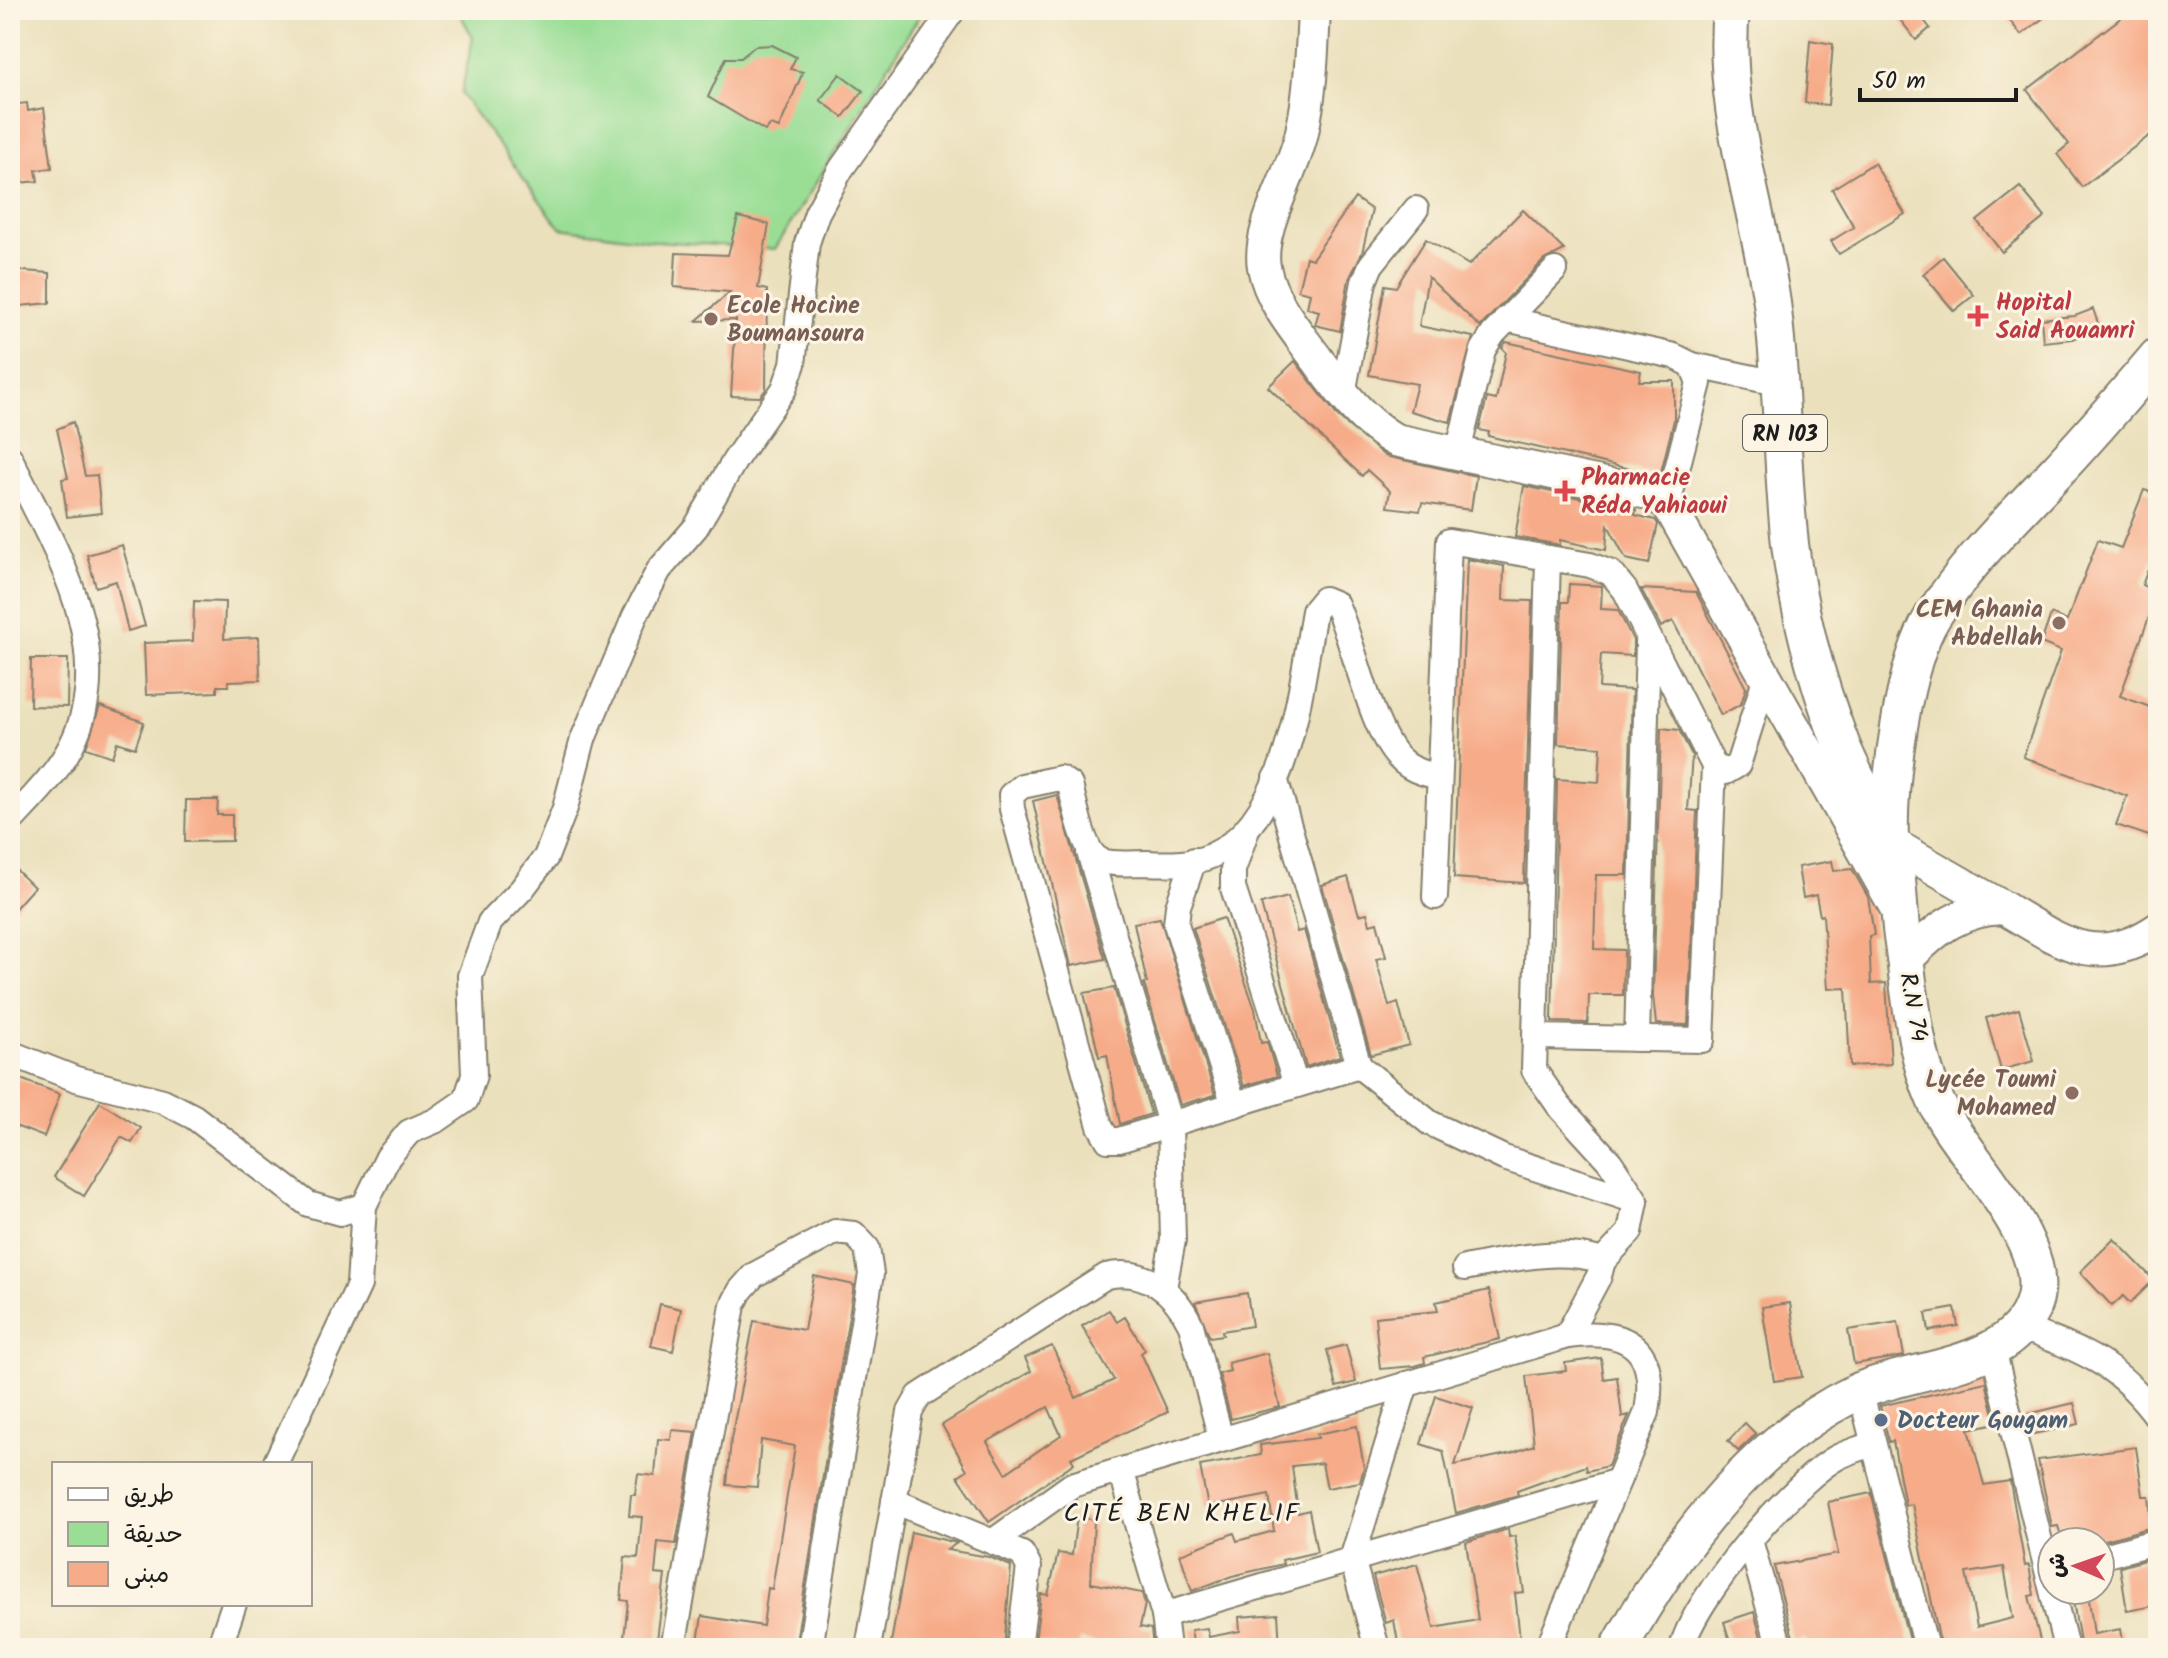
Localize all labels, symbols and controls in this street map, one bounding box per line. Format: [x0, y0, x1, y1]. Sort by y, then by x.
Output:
scale bar [1860, 52, 2016, 102]
text: 50 m [1872, 62, 1926, 101]
place label: Hopital Said Aouamri [1996, 284, 2135, 351]
place label: Ecole Hocine Boumansoura [727, 287, 865, 354]
marker: Hopital Said Aouamri [1967, 305, 1989, 327]
marker: Ecole Hocine Boumansoura [702, 310, 720, 328]
road number: RN 103 [1743, 415, 1827, 451]
place label: Pharmacie Réda Yahiaoui [1581, 459, 1728, 526]
marker: Pharmacie Réda Yahiaoui [1556, 482, 1574, 500]
place label: CEM Ghania Abdellah [1916, 591, 2043, 658]
marker: CEM Ghania Abdellah [2050, 614, 2068, 632]
street label: R.N 74 [1887, 969, 1938, 1045]
place label: Lycée Toumi Mohamed [1925, 1061, 2057, 1128]
marker: Lycée Toumi Mohamed [2063, 1084, 2081, 1102]
place label: Docteur Gougam [1897, 1402, 2068, 1441]
marker: Docteur Gougam [1872, 1411, 1890, 1429]
legend [52, 1462, 312, 1606]
text: طريق [124, 1476, 174, 1515]
district label: CITÉ BEN KHELIF [1064, 1493, 1301, 1535]
text: حديقة [124, 1516, 183, 1555]
north arrow [2036, 1526, 2116, 1606]
text: ش [2041, 1553, 2076, 1578]
text: مبنى [124, 1556, 169, 1595]

